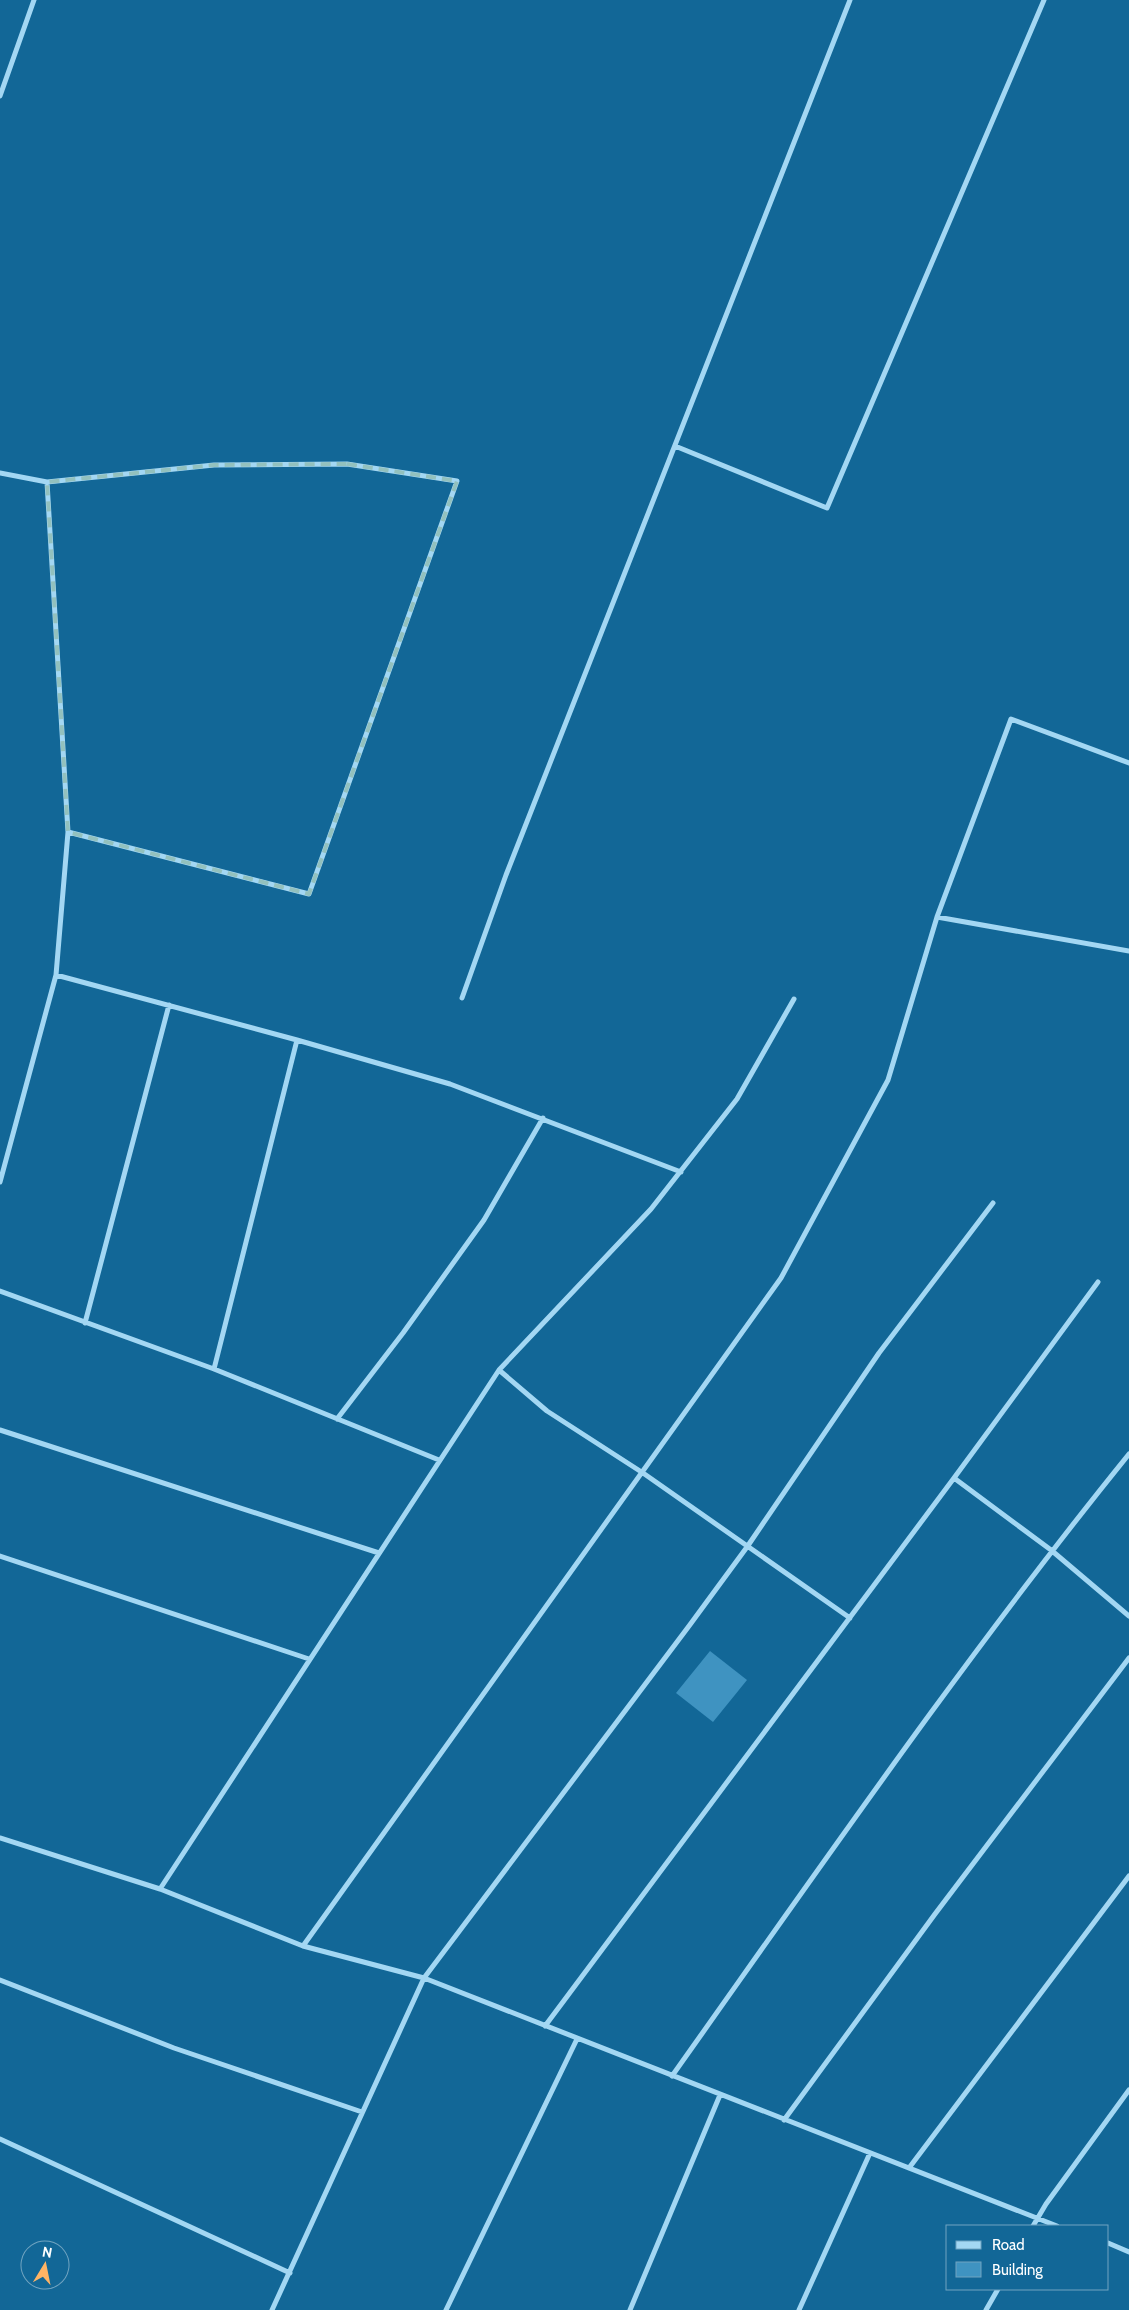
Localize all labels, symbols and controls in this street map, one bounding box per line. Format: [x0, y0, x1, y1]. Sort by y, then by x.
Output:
legend [946, 2225, 1109, 2290]
text: Road [992, 2236, 1025, 2254]
north arrow [20, 2240, 70, 2290]
text: N [41, 2242, 54, 2262]
text: Building [992, 2261, 1043, 2279]

